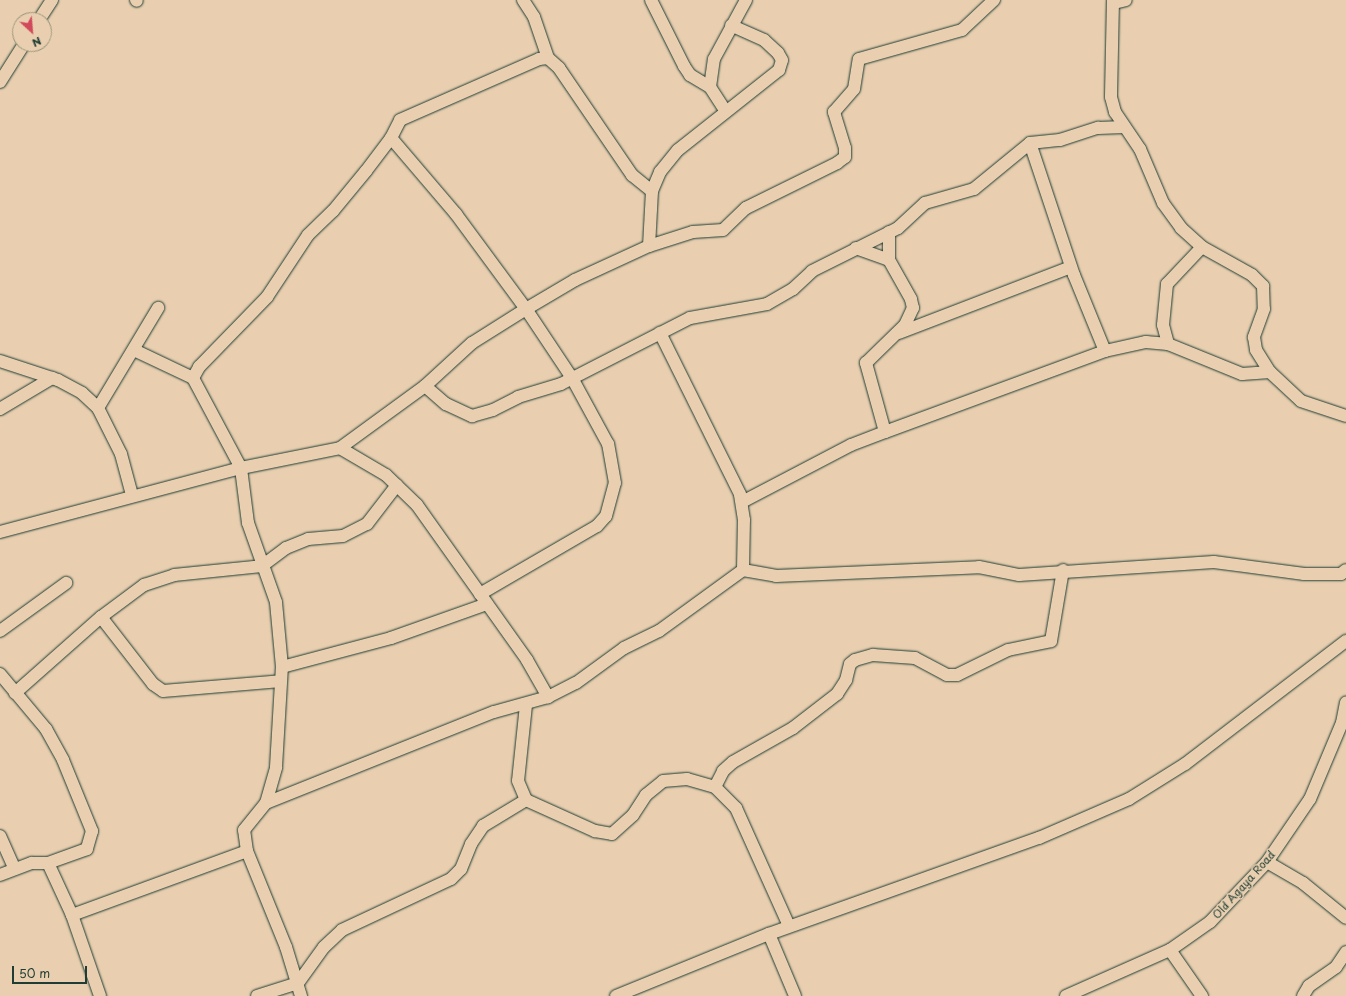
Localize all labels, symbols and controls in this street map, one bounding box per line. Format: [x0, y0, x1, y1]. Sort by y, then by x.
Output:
north arrow [12, 12, 52, 52]
text: N [29, 33, 45, 52]
street label: Old Agaya Road [1210, 848, 1278, 922]
scale bar [14, 958, 89, 984]
text: 50 m [19, 964, 50, 982]

